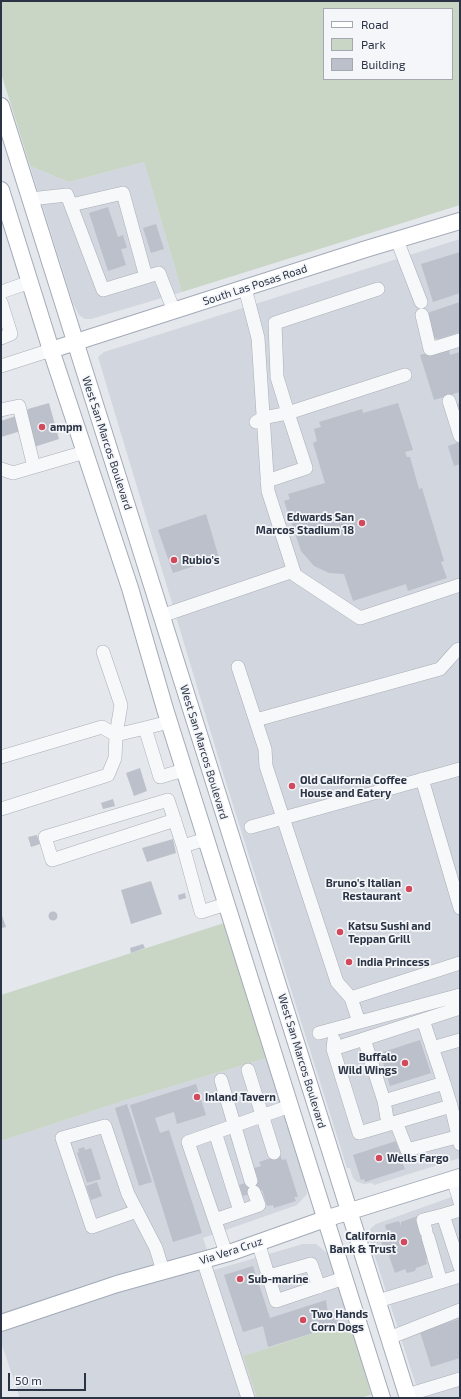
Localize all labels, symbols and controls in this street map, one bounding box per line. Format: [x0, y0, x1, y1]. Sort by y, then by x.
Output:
legend [323, 8, 453, 80]
text: Road [361, 17, 389, 31]
text: Park [361, 37, 386, 51]
text: Building [361, 57, 405, 71]
street label: South Las Posas Road [201, 262, 309, 308]
street label: West San Marcos Boulevard [79, 374, 135, 512]
place label: ampm [50, 420, 82, 434]
marker: ampm [37, 422, 47, 432]
place label: Edwards San Marcos Stadium 18 [256, 510, 354, 536]
marker: Edwards San Marcos Stadium 18 [357, 518, 367, 528]
place label: Rubio's [182, 553, 220, 567]
marker: Rubio's [169, 555, 179, 565]
street label: West San Marcos Boulevard [177, 683, 231, 821]
place label: Old California Coffee House and Eatery [300, 773, 407, 799]
marker: Old California Coffee House and Eatery [287, 781, 297, 791]
place label: Bruno's Italian Restaurant [326, 876, 401, 902]
marker: Bruno's Italian Restaurant [404, 884, 414, 894]
place label: Katsu Sushi and Teppan Grill [348, 919, 431, 945]
marker: Katsu Sushi and Teppan Grill [335, 927, 345, 937]
place label: India Princess [357, 955, 430, 969]
marker: India Princess [344, 957, 354, 967]
street label: West San Marcos Boulevard [275, 992, 329, 1130]
place label: Buffalo Wild Wings [338, 1050, 397, 1076]
marker: Buffalo Wild Wings [400, 1058, 410, 1068]
place label: Inland Tavern [205, 1090, 276, 1104]
marker: Inland Tavern [192, 1092, 202, 1102]
place label: Wells Fargo [387, 1151, 449, 1165]
marker: Wells Fargo [374, 1153, 384, 1163]
place label: California Bank & Trust [329, 1229, 396, 1255]
street label: Via Vera Cruz [198, 1235, 264, 1267]
marker: California Bank & Trust [399, 1237, 409, 1247]
place label: Sub-marine [248, 1272, 309, 1286]
marker: Sub-marine [235, 1274, 245, 1284]
place label: Two Hands Corn Dogs [311, 1307, 368, 1333]
marker: Two Hands Corn Dogs [298, 1315, 308, 1325]
scale bar [10, 1365, 88, 1391]
text: 50 m [15, 1373, 42, 1387]

